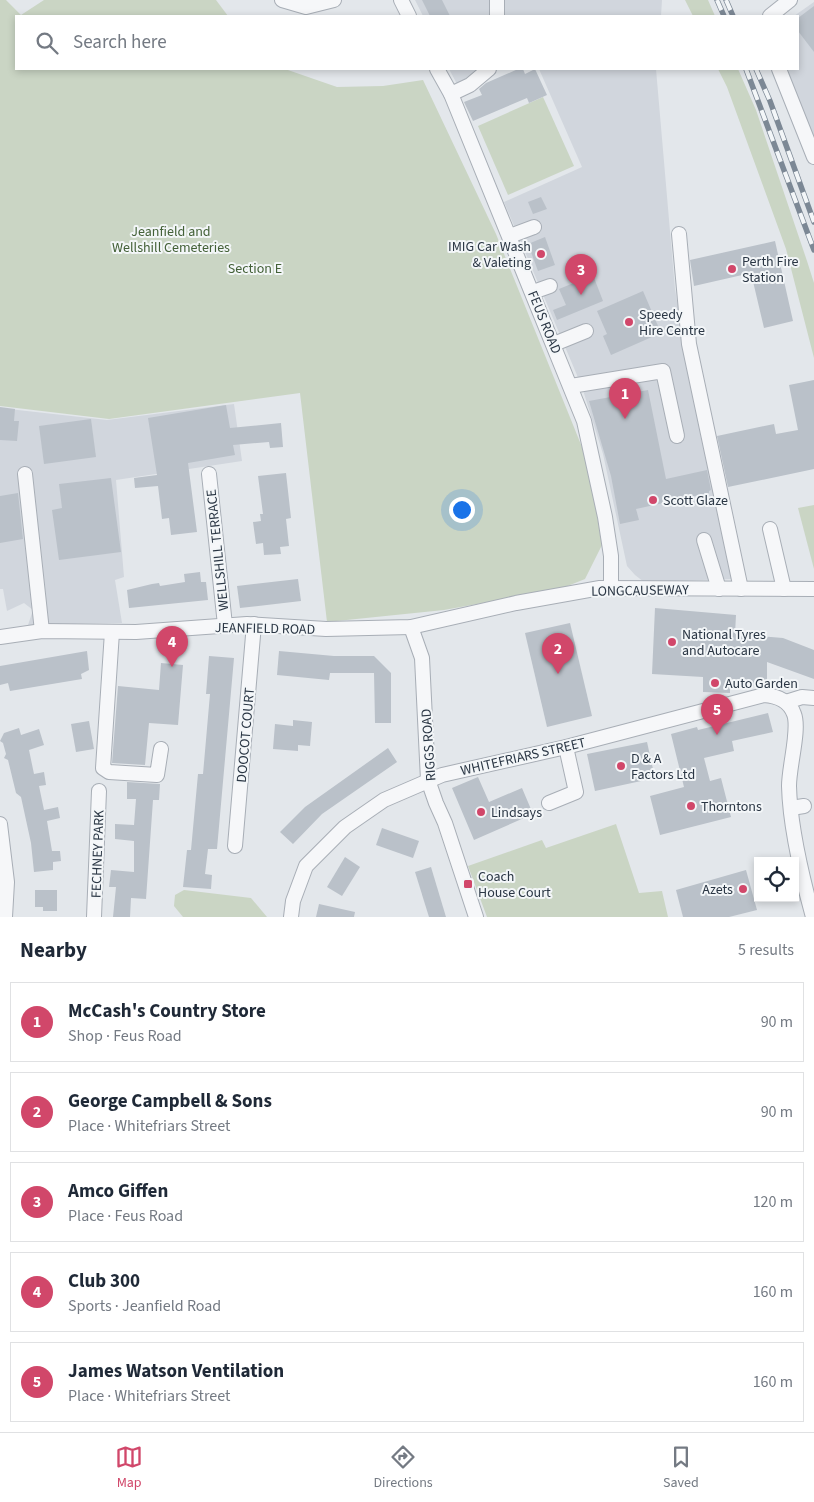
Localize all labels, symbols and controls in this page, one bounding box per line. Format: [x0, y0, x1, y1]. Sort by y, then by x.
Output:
search box [15, 15, 799, 70]
icon: search [33, 29, 61, 57]
text: Search here [73, 29, 167, 56]
park label: Jeanfield and Wellshill Cemeteries [112, 222, 230, 258]
place label: IMIG Car Wash & Valeting [448, 237, 531, 273]
marker: IMIG Car Wash & Valeting [535, 248, 547, 260]
place label: Perth Fire Station [742, 252, 799, 288]
pin: 3 [565, 254, 597, 295]
park label: Section E [228, 259, 282, 279]
marker: Perth Fire Station [726, 263, 738, 275]
street label: FEUS ROAD [522, 288, 566, 357]
place label: Speedy Hire Centre [639, 305, 705, 341]
marker: Speedy Hire Centre [623, 316, 635, 328]
pin: 1 [609, 378, 641, 419]
street label: WELLSHILL TERRACE [202, 488, 234, 612]
place label: Scott Glaze [663, 491, 728, 511]
marker: Scott Glaze [647, 494, 659, 506]
your location [449, 497, 475, 523]
street label: LONGCAUSEWAY [591, 580, 689, 602]
street label: JEANFIELD ROAD [215, 618, 315, 640]
place label: National Tyres and Autocare [682, 625, 766, 661]
pin: 4 [156, 626, 188, 667]
pin: 2 [542, 633, 574, 674]
marker: National Tyres and Autocare [666, 636, 678, 648]
place label: Auto Garden [725, 674, 798, 694]
marker: Auto Garden [709, 677, 721, 689]
street label: DOOCOT COURT [232, 686, 260, 783]
pin: 5 [701, 694, 733, 735]
street label: RIGGS ROAD [416, 708, 442, 782]
street label: WHITEFRIARS STREET [459, 733, 588, 781]
place label: D & A Factors Ltd [631, 749, 695, 785]
marker: D & A Factors Ltd [615, 760, 627, 772]
place label: Thorntons [701, 797, 762, 817]
marker: Thorntons [685, 800, 697, 812]
place label: Lindsays [491, 803, 542, 823]
marker: Lindsays [475, 806, 487, 818]
street label: FECHNEY PARK [86, 809, 110, 898]
map controls [754, 857, 799, 902]
button: locate [754, 857, 799, 902]
place label: Coach House Court [478, 867, 551, 903]
marker: Coach House Court [462, 878, 474, 890]
place label: Azets [702, 880, 733, 900]
marker: Azets [737, 883, 749, 895]
text: Nearby [20, 935, 87, 965]
text: 5 results [738, 939, 794, 961]
text: McCash's Country Store [68, 998, 266, 1025]
text: 1 [33, 1011, 41, 1033]
text: 90 m [761, 1011, 793, 1033]
text: Shop · Feus Road [68, 1025, 182, 1047]
text: George Campbell & Sons [68, 1088, 272, 1115]
text: 2 [33, 1101, 41, 1123]
text: 90 m [761, 1101, 793, 1123]
text: Place · Whitefriars Street [68, 1115, 231, 1137]
text: Amco Giffen [68, 1178, 168, 1205]
text: 3 [33, 1191, 41, 1213]
text: 120 m [753, 1191, 793, 1213]
text: Place · Feus Road [68, 1205, 183, 1227]
text: Club 300 [68, 1268, 140, 1295]
text: 4 [33, 1281, 41, 1303]
text: 160 m [753, 1281, 793, 1303]
text: Sports · Jeanfield Road [68, 1295, 221, 1317]
text: James Watson Ventilation [68, 1358, 284, 1385]
text: 5 [33, 1371, 41, 1393]
text: 160 m [753, 1371, 793, 1393]
text: Place · Whitefriars Street [68, 1385, 231, 1407]
tab: Map [115, 1443, 143, 1493]
tab: Directions [373, 1443, 433, 1493]
tab: Saved [663, 1443, 699, 1493]

